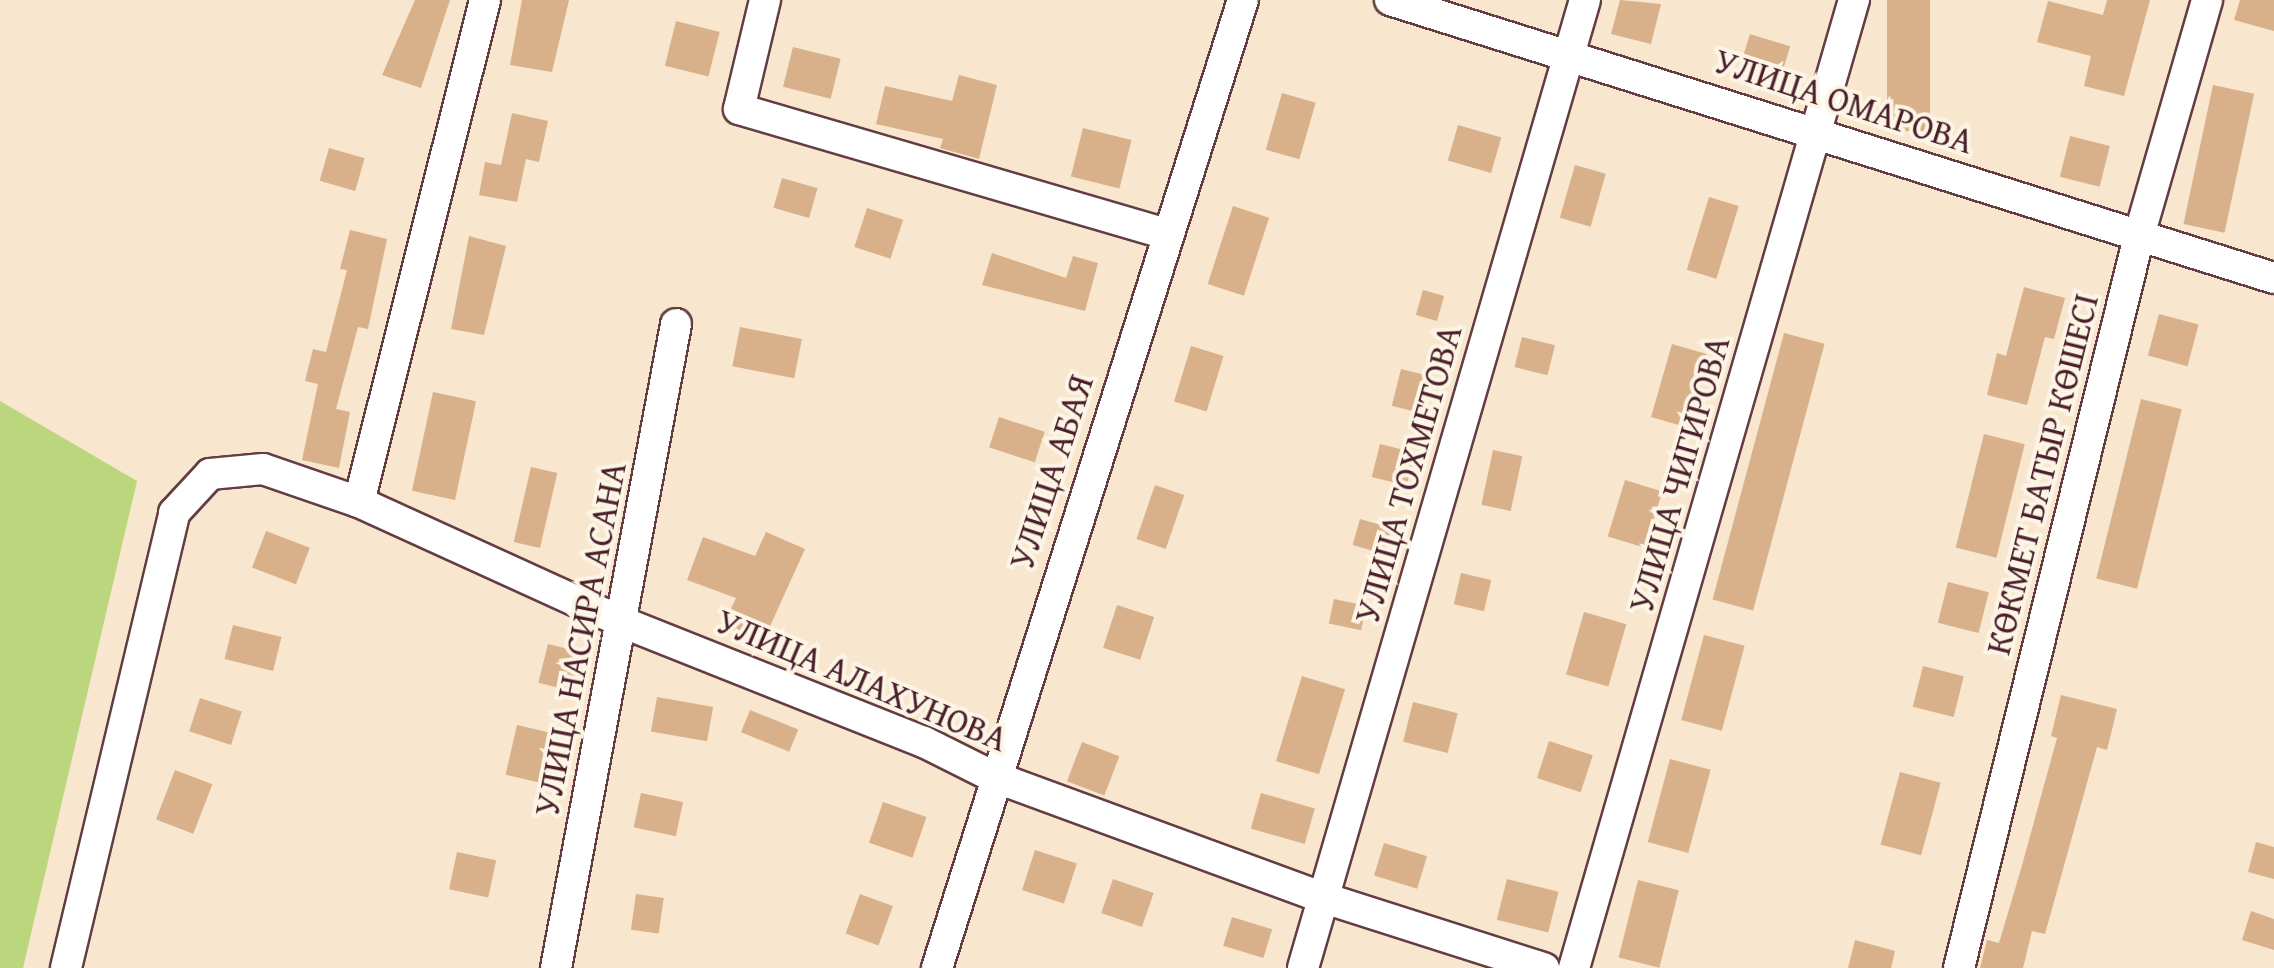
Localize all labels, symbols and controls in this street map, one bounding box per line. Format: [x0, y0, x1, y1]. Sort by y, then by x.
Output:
street label: УЛИЦА ОМАРОВА [1709, 39, 1979, 163]
street label: КӨКМЕТ БАТЫР КӨШЕСІ [1977, 289, 2107, 659]
street label: УЛИЦА ТОХМЕТОВА [1345, 320, 1471, 628]
street label: УЛИЦА ЧИГИРОВА [1619, 331, 1739, 617]
street label: УЛИЦА АБАЯ [1000, 370, 1102, 574]
street label: УЛИЦА НАСИРА АСАНА [525, 459, 635, 819]
street label: УЛИЦА АЛАХУНОВА [710, 600, 1014, 760]

